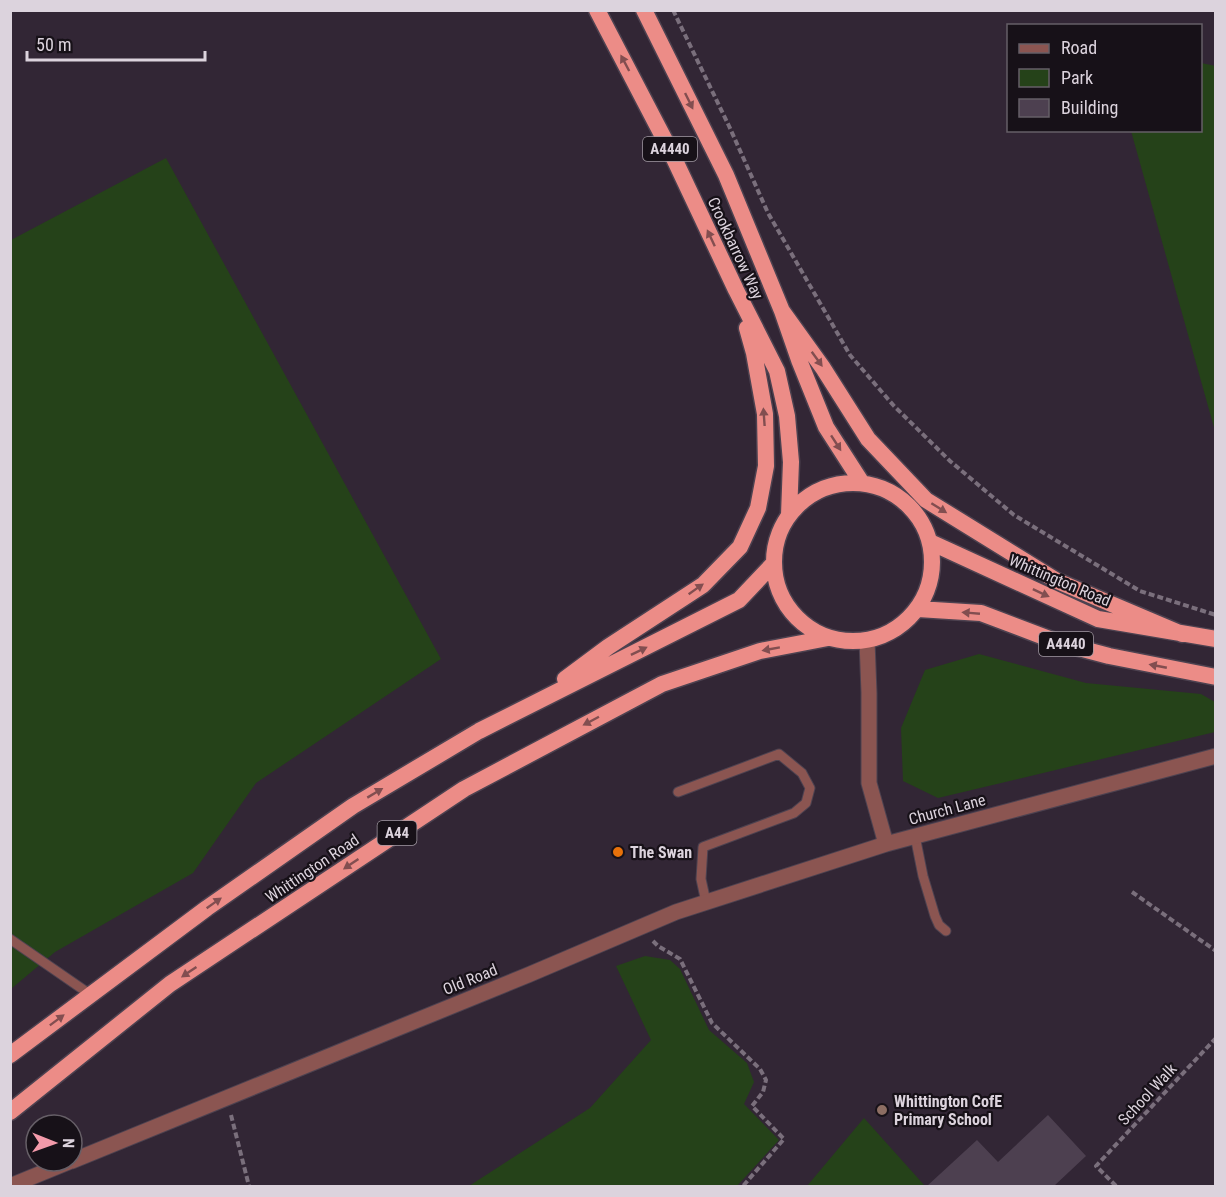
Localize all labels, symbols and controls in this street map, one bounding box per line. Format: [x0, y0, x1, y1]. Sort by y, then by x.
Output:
scale bar [27, 24, 206, 62]
legend [1007, 24, 1202, 132]
text: 50 m [36, 34, 71, 55]
text: Road [1061, 37, 1097, 58]
one-way arrow [620, 54, 630, 71]
text: Park [1061, 67, 1093, 88]
one-way arrow [684, 92, 694, 109]
text: Building [1061, 97, 1118, 118]
road number: A4440 [643, 137, 697, 161]
street label: Crookbarrow Way [704, 194, 768, 303]
one-way arrow [707, 229, 716, 246]
one-way arrow [810, 351, 822, 366]
one-way arrow [760, 408, 769, 427]
one-way arrow [831, 434, 842, 451]
one-way arrow [931, 503, 947, 514]
street label: Whittington Road [1006, 551, 1113, 610]
one-way arrow [688, 583, 704, 595]
one-way arrow [1032, 588, 1049, 597]
one-way arrow [962, 608, 981, 618]
road number: A4440 [1039, 632, 1093, 656]
one-way arrow [761, 645, 780, 654]
one-way arrow [630, 646, 647, 655]
one-way arrow [1148, 661, 1167, 670]
one-way arrow [582, 717, 599, 726]
one-way arrow [367, 788, 384, 798]
street label: Church Lane [907, 790, 988, 829]
road number: A44 [378, 821, 416, 845]
street label: Whittington Road [262, 830, 363, 907]
place label: The Swan [630, 843, 692, 862]
marker: The Swan [611, 845, 625, 859]
one-way arrow [343, 858, 359, 869]
one-way arrow [205, 897, 221, 909]
street label: Old Road [440, 960, 500, 999]
one-way arrow [181, 966, 197, 977]
one-way arrow [50, 1014, 65, 1026]
street label: School Walk [1114, 1059, 1181, 1129]
place label: Whittington CofE Primary School [894, 1092, 1002, 1129]
marker: Whittington CofE Primary School [875, 1103, 889, 1117]
north arrow [24, 1113, 84, 1173]
text: N [59, 1138, 78, 1148]

